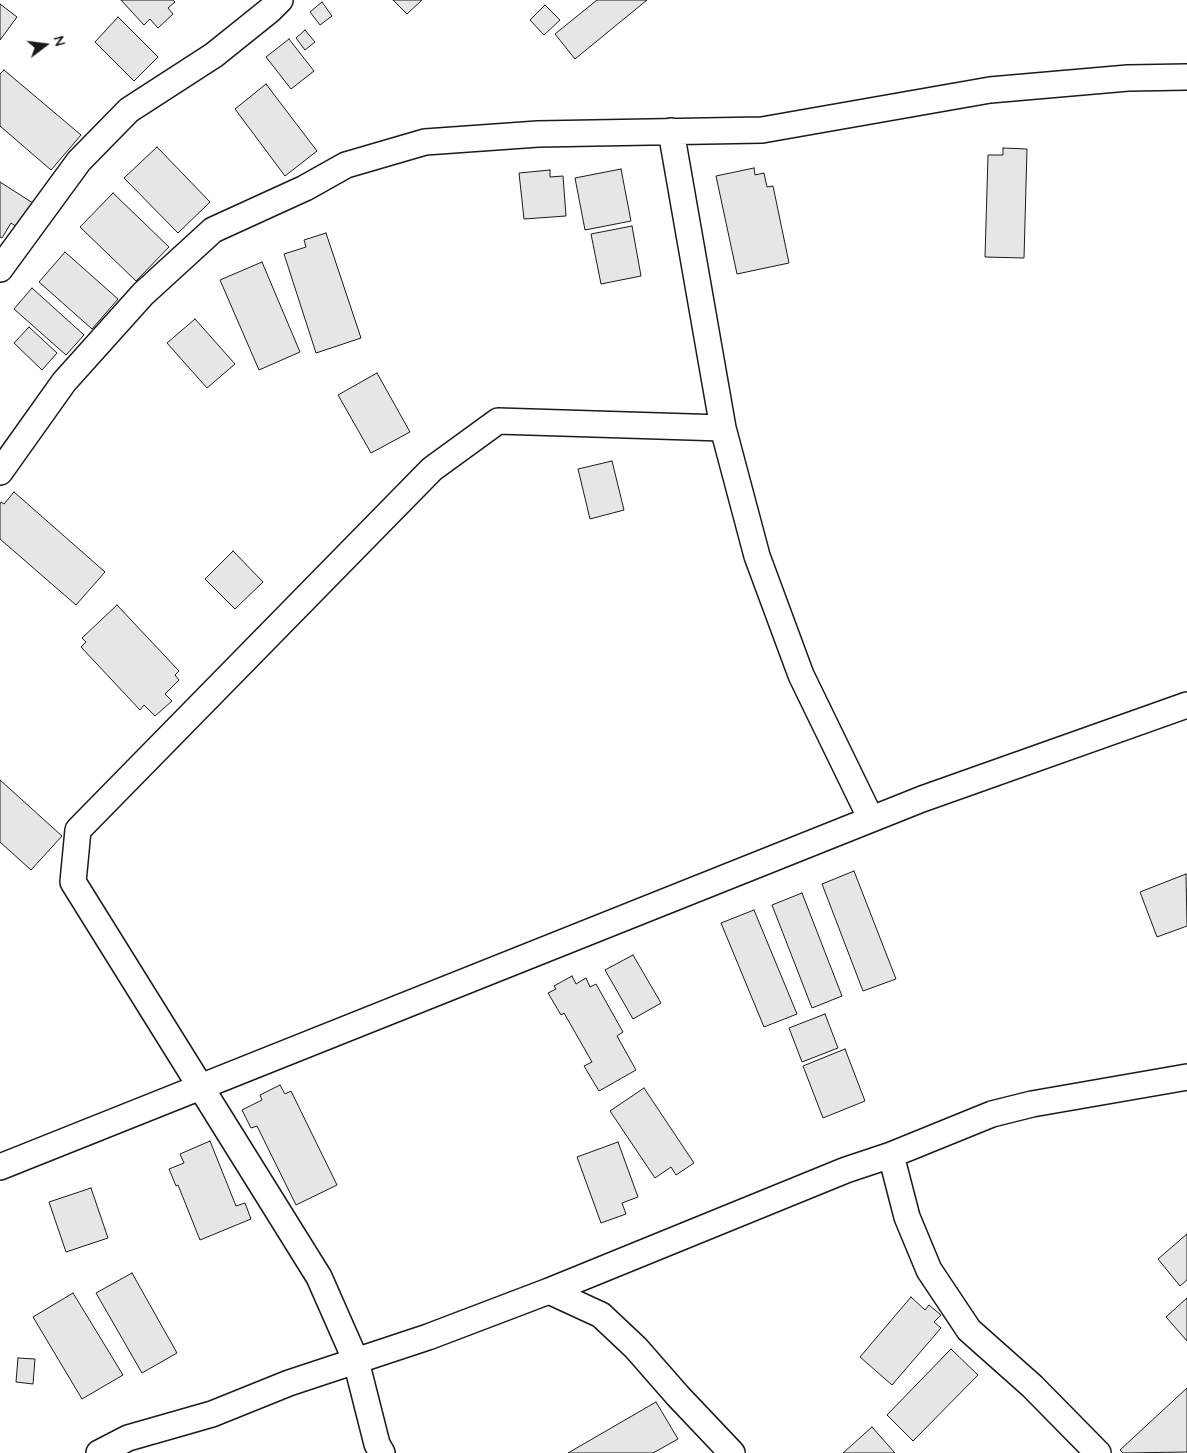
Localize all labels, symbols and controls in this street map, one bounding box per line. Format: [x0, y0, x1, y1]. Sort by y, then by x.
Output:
north arrow [20, 20, 70, 70]
text: N [49, 34, 70, 48]

